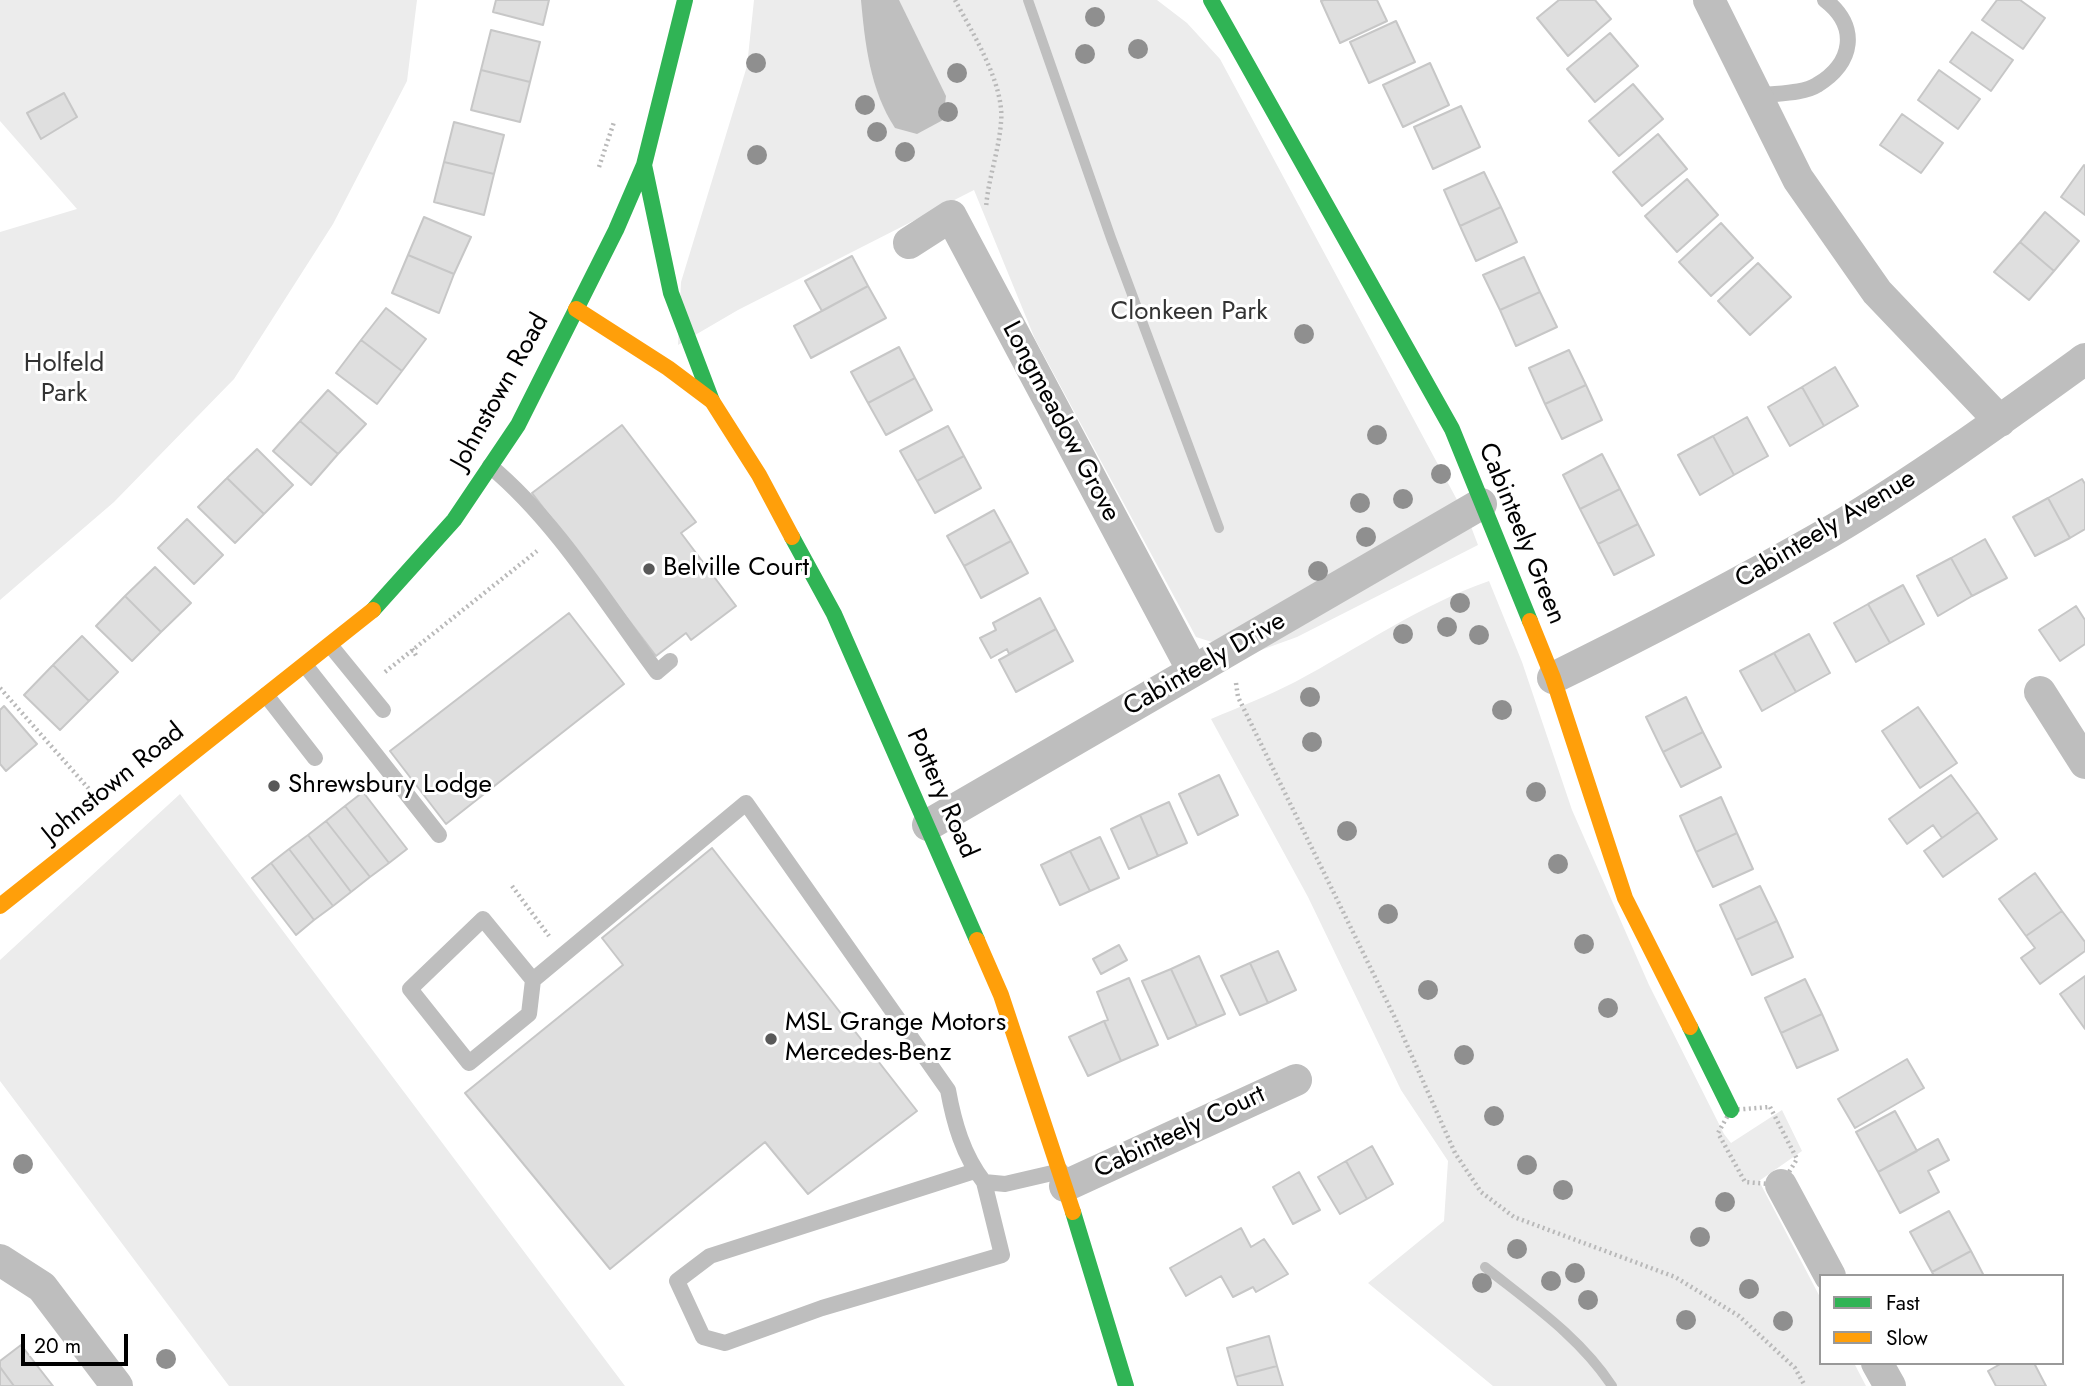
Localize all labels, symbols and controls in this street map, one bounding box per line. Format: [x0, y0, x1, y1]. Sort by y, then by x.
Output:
park label: Clonkeen Park [1110, 297, 1268, 329]
street label: Johnstown Road [445, 309, 557, 475]
street label: Longmeadow Grove [994, 317, 1126, 527]
park label: Holfeld Park [24, 349, 104, 410]
street label: Cabinteely Green [1470, 439, 1572, 629]
street label: Cabinteely Avenue [1730, 464, 1922, 596]
place label: Belville Court [663, 553, 809, 585]
marker: Belville Court [641, 561, 657, 577]
street label: Cabinteely Drive [1119, 606, 1291, 724]
street label: Johnstown Road [37, 717, 191, 851]
street label: Pottery Road [899, 724, 983, 864]
place label: Shrewsbury Lodge [288, 770, 492, 802]
marker: Shrewsbury Lodge [266, 778, 282, 794]
place label: MSL Grange Motors Mercedes-Benz [785, 1008, 1006, 1070]
marker: MSL Grange Motors Mercedes-Benz [763, 1031, 779, 1047]
street label: Cabinteely Court [1090, 1080, 1270, 1186]
legend [1819, 1274, 2064, 1365]
text: Fast [1886, 1288, 1919, 1318]
scale bar [24, 1320, 131, 1364]
text: Slow [1886, 1323, 1928, 1353]
text: 20 m [34, 1331, 81, 1361]

